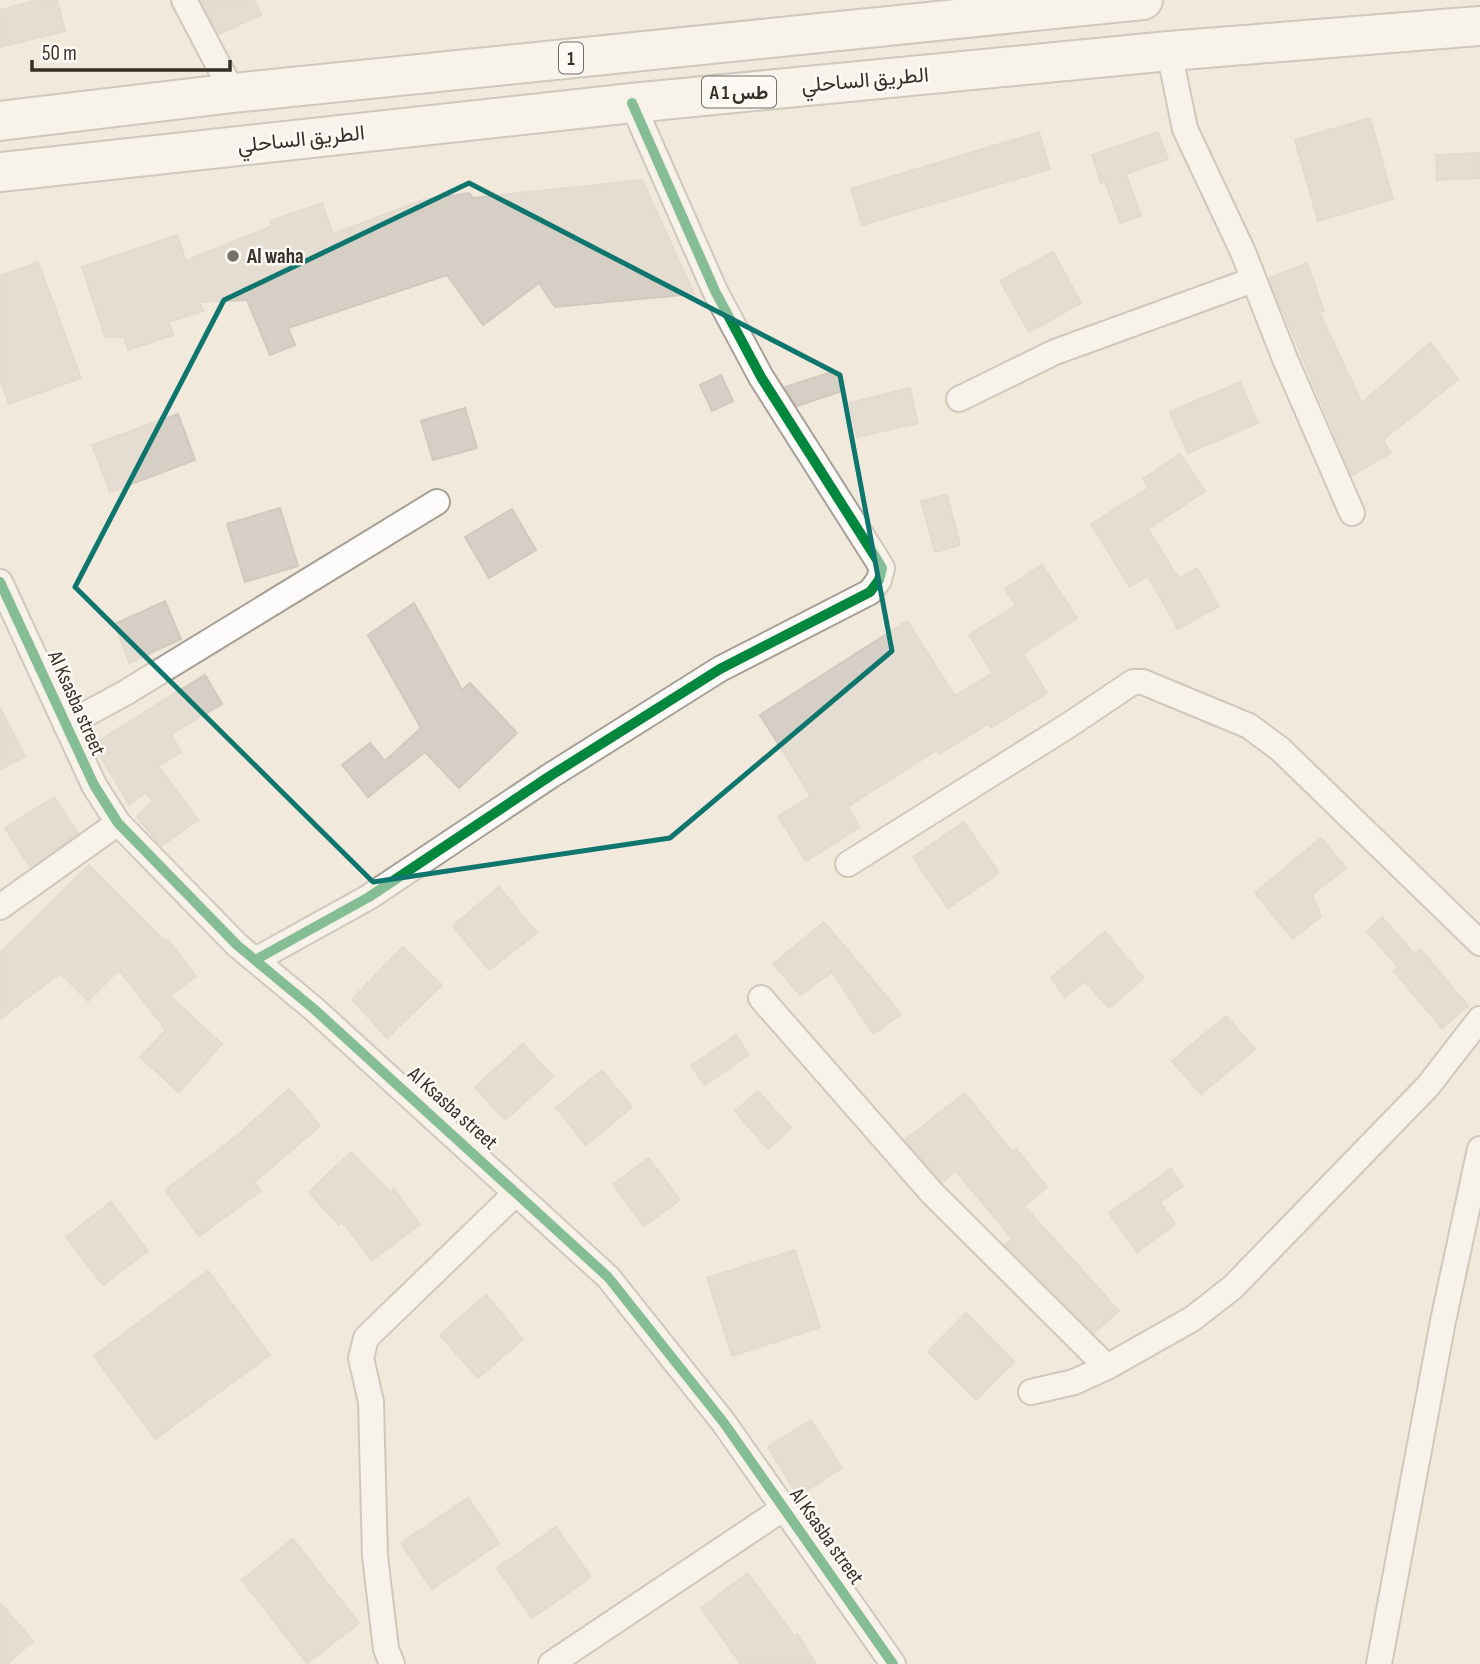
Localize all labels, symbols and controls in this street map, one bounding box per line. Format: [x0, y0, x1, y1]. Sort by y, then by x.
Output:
scale bar [32, 28, 229, 72]
text: 50 m [42, 41, 77, 66]
road number: 1 [559, 43, 583, 74]
street label: الطريق الساحلي [800, 62, 930, 103]
road number: A 1 طس [702, 76, 776, 108]
street label: الطريق الساحلي [236, 120, 366, 163]
place label: Al waha [246, 244, 304, 269]
marker: Al waha [225, 248, 241, 264]
street label: Al Ksasba street [42, 646, 111, 759]
street label: Al Ksasba street [402, 1061, 503, 1155]
street label: Al Ksasba street [784, 1482, 869, 1589]

